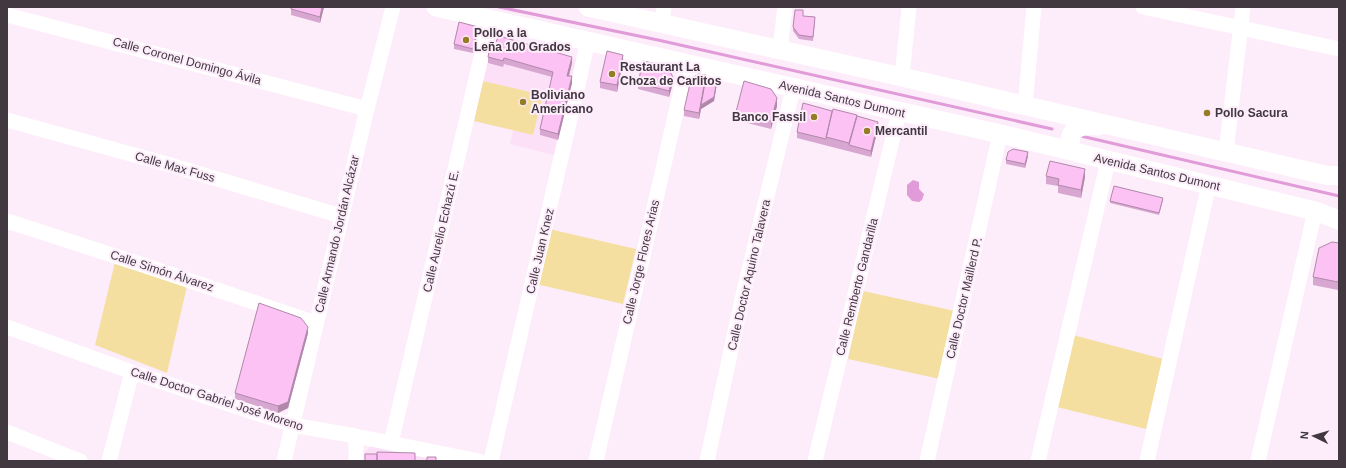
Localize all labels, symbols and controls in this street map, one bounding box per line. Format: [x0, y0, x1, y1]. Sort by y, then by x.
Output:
place label: Pollo a la Leña 100 Grados [474, 26, 571, 54]
street label: Calle Coronel Domingo Ávila [111, 33, 263, 88]
marker: Pollo a la Leña 100 Grados [461, 35, 471, 45]
place label: Restaurant La Choza de Carlitos [620, 60, 722, 88]
marker: Restaurant La Choza de Carlitos [607, 69, 617, 79]
street label: Avenida Santos Dumont [777, 78, 907, 121]
place label: Boliviano Americano [531, 88, 593, 116]
marker: Boliviano Americano [518, 97, 528, 107]
place label: Pollo Sacura [1215, 106, 1288, 120]
marker: Pollo Sacura [1202, 108, 1212, 118]
place label: Banco Fassil [732, 110, 806, 124]
marker: Banco Fassil [809, 112, 819, 122]
place label: Mercantil [875, 124, 928, 138]
marker: Mercantil [862, 126, 872, 136]
street label: Calle Max Fuss [133, 149, 217, 185]
street label: Avenida Santos Dumont [1092, 151, 1222, 194]
street label: Calle Armando Jordán Alcázar [312, 154, 362, 314]
street label: Calle Aurelio Echazú E. [420, 168, 462, 294]
street label: Calle Jorge Flores Arias [620, 198, 662, 326]
street label: Calle Doctor Aquino Talavera [725, 198, 773, 352]
street label: Calle Juan Knez [523, 207, 557, 295]
street label: Calle Remberto Gandarilla [833, 216, 881, 357]
street label: Calle Doctor Maillerd P. [943, 236, 985, 360]
street label: Calle Simón Álvarez [108, 247, 216, 294]
street label: Calle Doctor Gabriel José Moreno [129, 364, 305, 434]
north arrow [1294, 416, 1334, 456]
text: N [1298, 431, 1310, 440]

